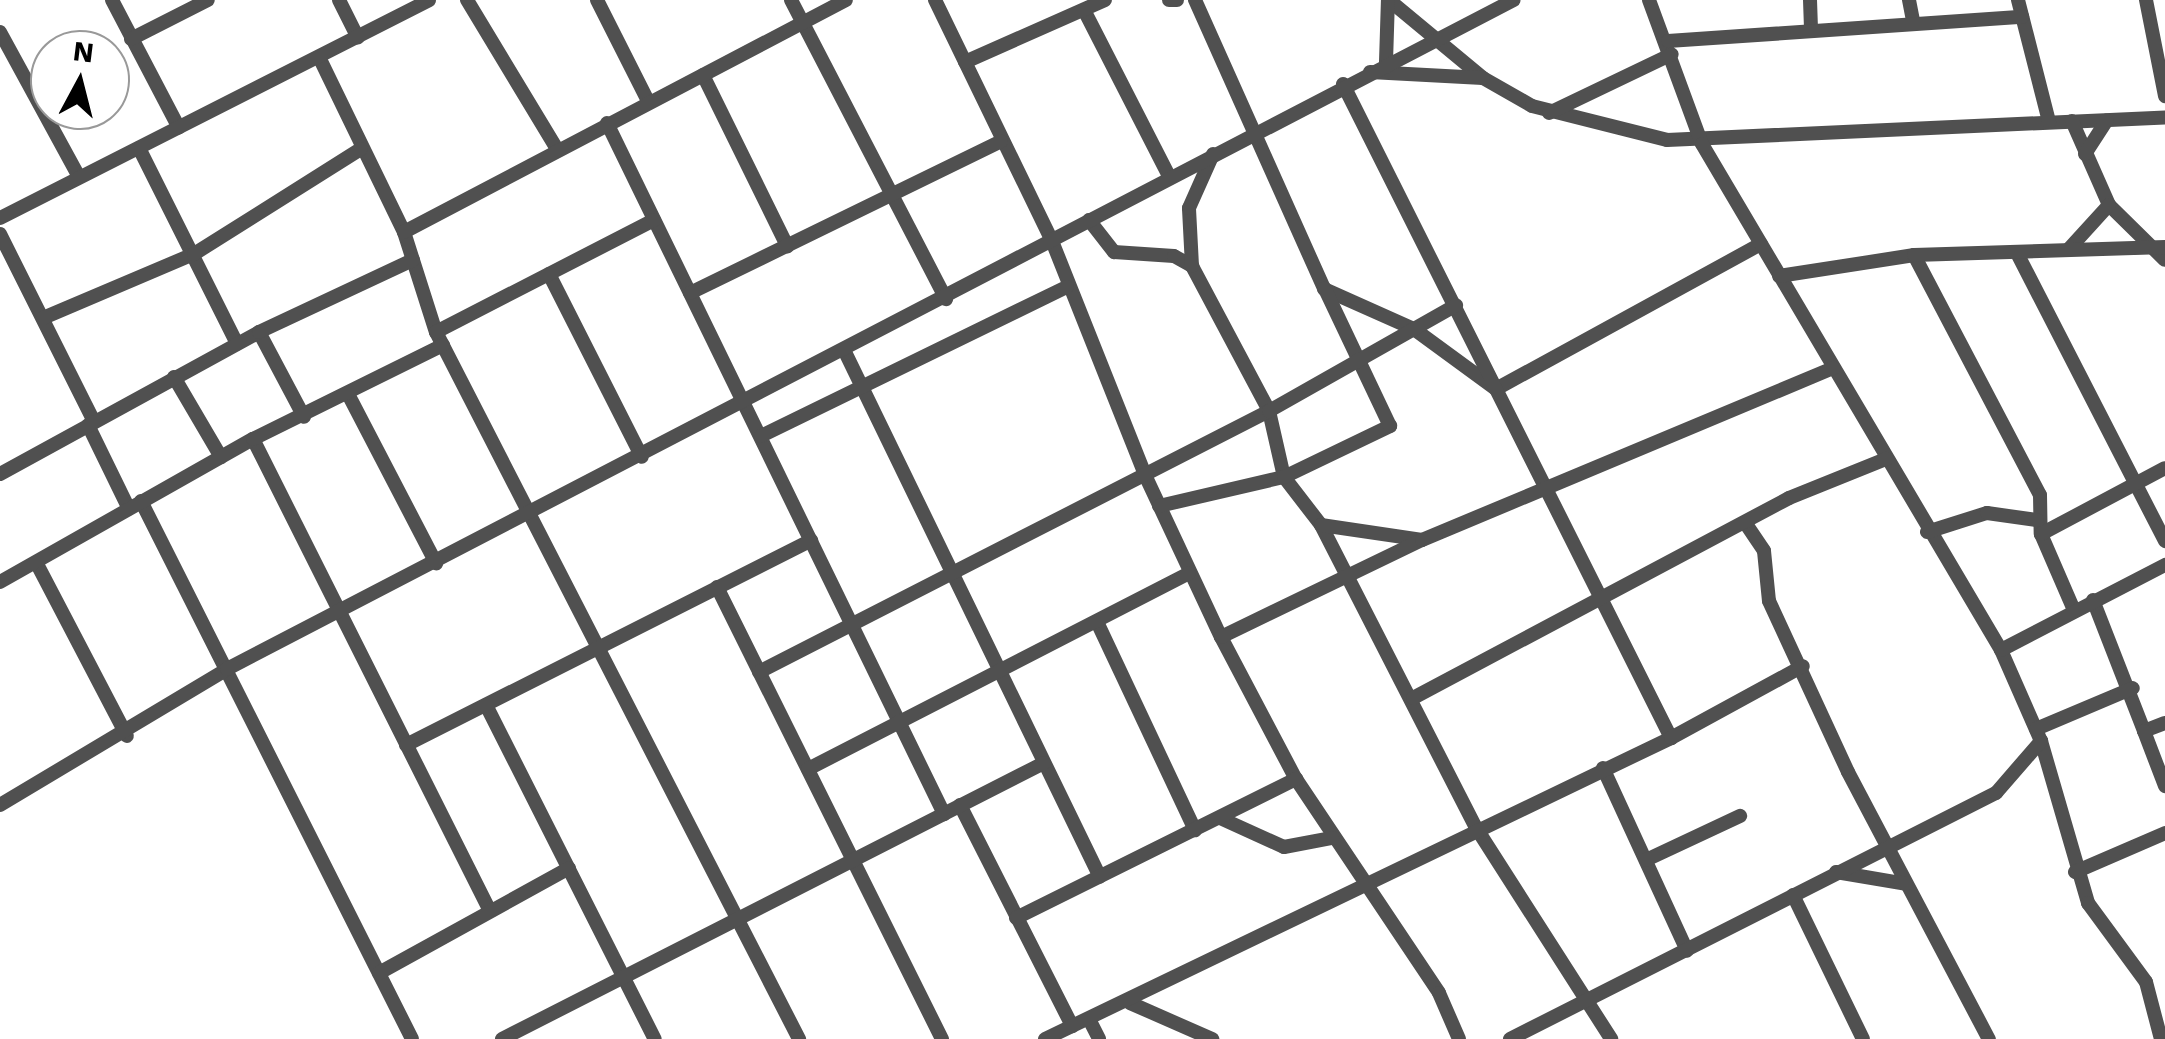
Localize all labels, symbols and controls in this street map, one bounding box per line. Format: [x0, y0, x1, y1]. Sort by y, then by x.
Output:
north arrow [30, 30, 130, 130]
text: N [71, 34, 96, 69]

